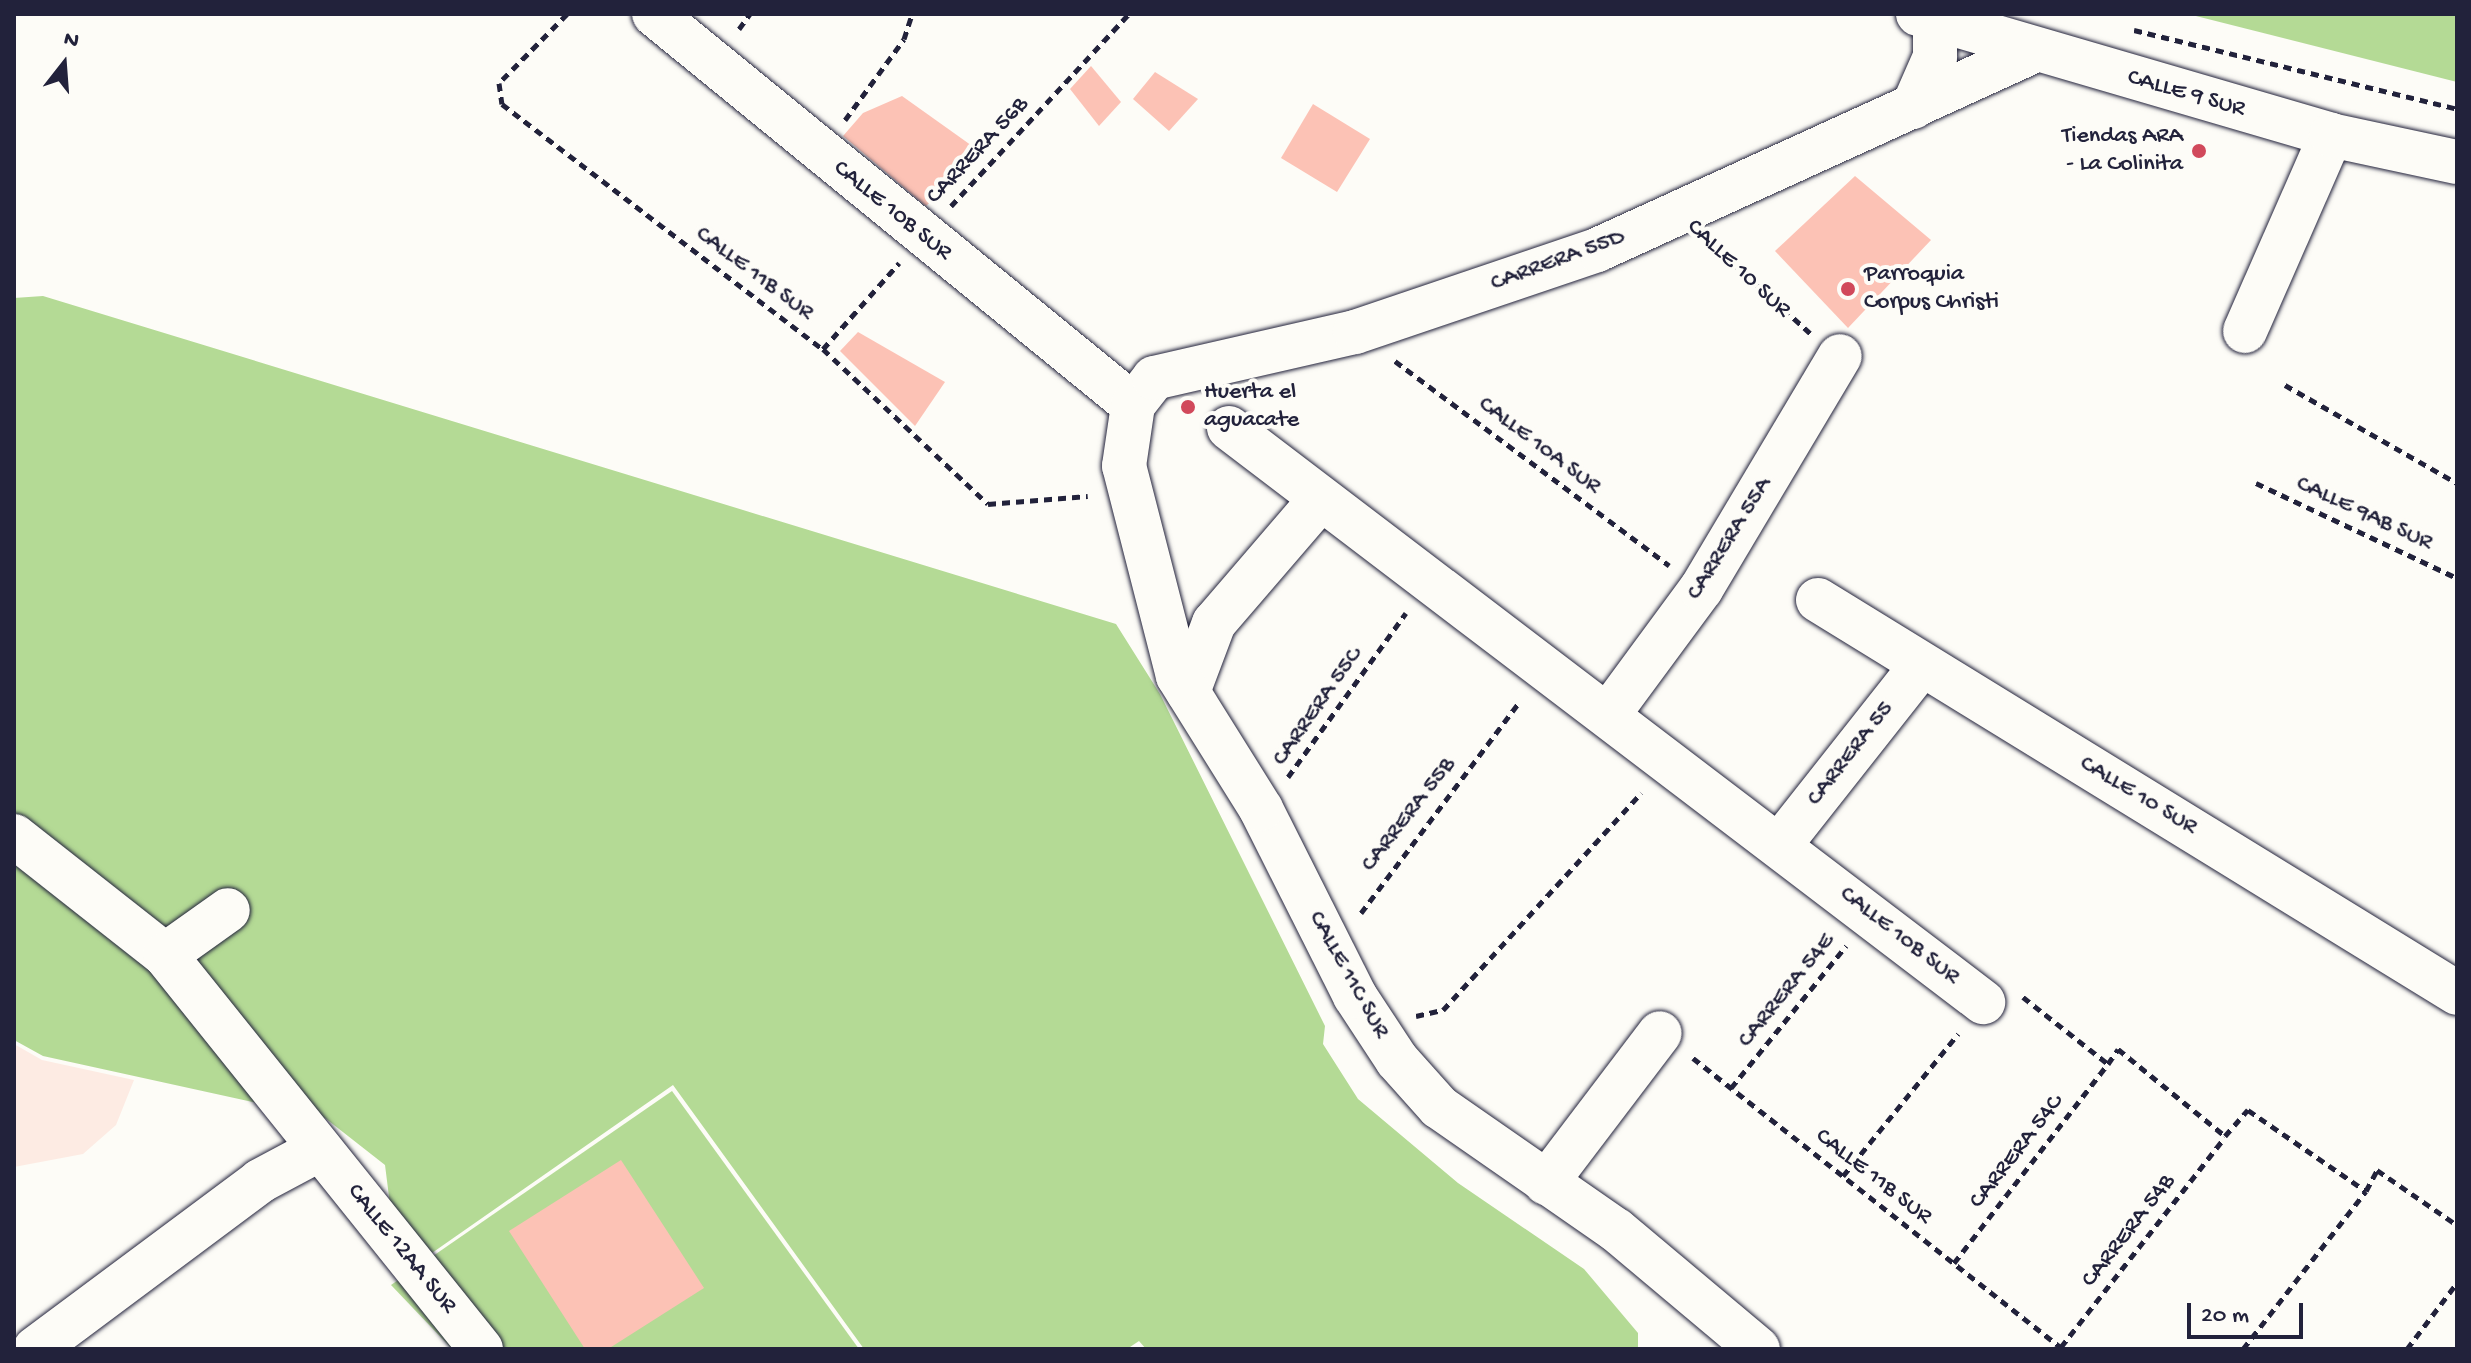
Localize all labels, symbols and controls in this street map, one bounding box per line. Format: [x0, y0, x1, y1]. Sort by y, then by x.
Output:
north arrow [24, 24, 104, 104]
text: N [60, 27, 82, 56]
street label: CALLE 9 SUR [2124, 64, 2248, 124]
street label: CARRERA 56B [921, 91, 1035, 211]
place label: Tiendas ARA - La Colinita [2062, 123, 2183, 179]
marker: Tiendas ARA - La Colinita [2190, 142, 2208, 160]
street label: CALLE 10B SUR [827, 154, 957, 268]
street label: CALLE 10 SUR [1680, 213, 1796, 325]
street label: CALLE 11B SUR [689, 220, 819, 328]
street label: CARRERA 55D [1487, 223, 1629, 299]
place label: Parroquia Corpus Christi [1864, 261, 1999, 317]
marker: Parroquia Corpus Christi [1839, 280, 1857, 298]
place label: Huerta el aguacate [1204, 379, 1299, 435]
street label: CALLE 10A SUR [1472, 391, 1606, 501]
marker: Huerta el aguacate [1179, 398, 1197, 416]
street label: CALLE 9AB SUR [2291, 470, 2437, 558]
street label: CARRERA 55A [1681, 472, 1779, 606]
street label: CARRERA 55C [1267, 642, 1369, 772]
street label: CARRERA 55 [1801, 696, 1901, 812]
street label: CALLE 10 SUR [2074, 750, 2202, 842]
street label: CARRERA 55B [1355, 752, 1463, 878]
street label: CALLE 10B SUR [1833, 880, 1965, 992]
street label: CALLE 11C SUR [1301, 906, 1395, 1044]
street label: CARRERA 54E [1732, 928, 1842, 1054]
street label: CARRERA 54C [1964, 1089, 2070, 1215]
street label: CALLE 11B SUR [1809, 1122, 1937, 1232]
street label: CARRERA 54B [2076, 1169, 2182, 1293]
street label: CALLE 12AA SUR [340, 1178, 462, 1320]
scale bar [2191, 1287, 2307, 1337]
text: 20 m [2201, 1302, 2249, 1331]

